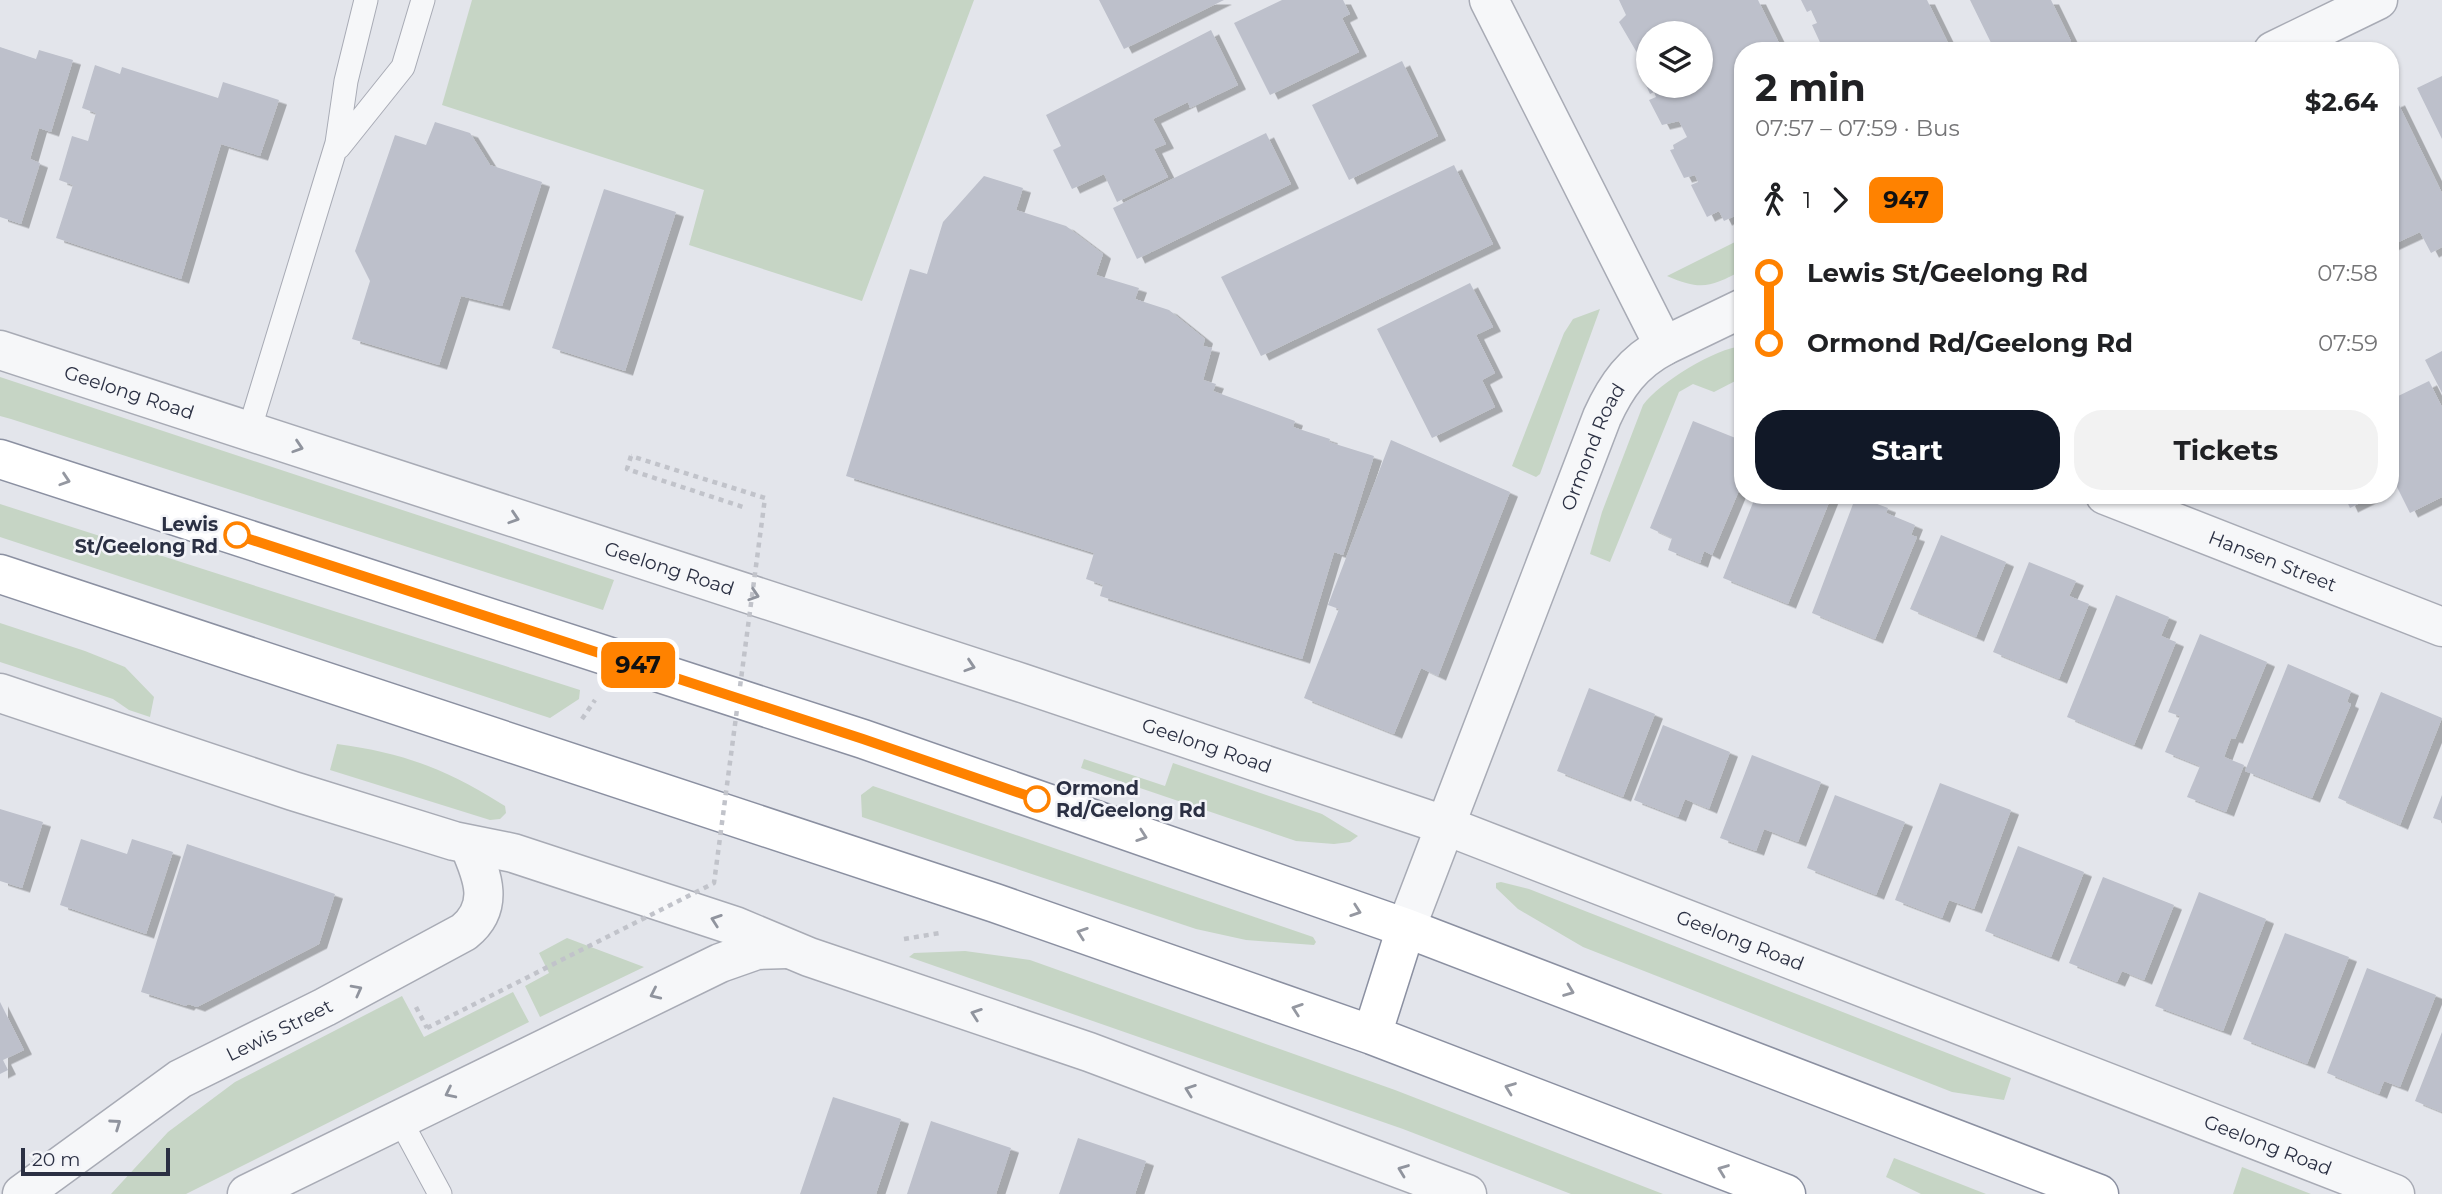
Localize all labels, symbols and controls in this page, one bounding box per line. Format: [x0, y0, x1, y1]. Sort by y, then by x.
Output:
map controls [1636, 21, 1713, 98]
button: layers [1636, 21, 1713, 98]
text: 2 min [1755, 64, 1866, 111]
text: $2.64 [2305, 86, 2378, 118]
text: 07:57 – 07:59 · Bus [1755, 114, 1960, 142]
icon: walk [1755, 181, 1793, 219]
icon: forward [1821, 181, 1859, 219]
text: 947 [1883, 185, 1929, 214]
text: 1 [1803, 186, 1811, 214]
text: Lewis St/Geelong Rd [1807, 257, 2088, 289]
text: 07:58 [2317, 259, 2378, 287]
text: Ormond Rd/Geelong Rd [1807, 327, 2133, 359]
text: 07:59 [2318, 329, 2378, 357]
street label: Geelong Road [61, 360, 197, 424]
street label: Ormond Road [1556, 379, 1629, 514]
button: Start [1755, 410, 2060, 490]
button: Tickets [2074, 410, 2378, 490]
one-way arrow [291, 439, 303, 454]
one-way arrow [58, 472, 71, 486]
one-way arrow [508, 509, 520, 524]
place label: Lewis St/Geelong Rd [75, 513, 218, 558]
marker: Lewis St/Geelong Rd [224, 522, 250, 548]
street label: Hansen Street [2205, 525, 2340, 596]
street label: Geelong Road [601, 536, 737, 600]
one-way arrow [748, 587, 760, 602]
line badge: 947 [598, 642, 678, 688]
text: 947 [615, 650, 661, 679]
one-way arrow [964, 657, 976, 672]
street label: Geelong Road [1139, 713, 1275, 778]
place label: Ormond Rd/Geelong Rd [1056, 777, 1206, 822]
marker: Ormond Rd/Geelong Rd [1024, 786, 1050, 812]
one-way arrow [1135, 828, 1147, 842]
one-way arrow [1350, 903, 1362, 917]
street label: Geelong Road [1673, 905, 1808, 975]
one-way arrow [711, 914, 723, 928]
one-way arrow [1077, 927, 1089, 941]
one-way arrow [1563, 982, 1575, 996]
one-way arrow [350, 985, 362, 998]
one-way arrow [650, 986, 662, 1000]
street label: Lewis Street [222, 994, 337, 1066]
one-way arrow [1292, 1003, 1304, 1017]
one-way arrow [970, 1008, 983, 1022]
one-way arrow [1505, 1082, 1517, 1096]
one-way arrow [445, 1084, 457, 1098]
one-way arrow [1185, 1085, 1197, 1099]
street label: Geelong Road [2201, 1110, 2335, 1180]
one-way arrow [108, 1120, 121, 1132]
scale bar [21, 1145, 170, 1177]
text: 20 m [32, 1148, 80, 1171]
one-way arrow [1398, 1164, 1410, 1178]
one-way arrow [1717, 1164, 1729, 1178]

